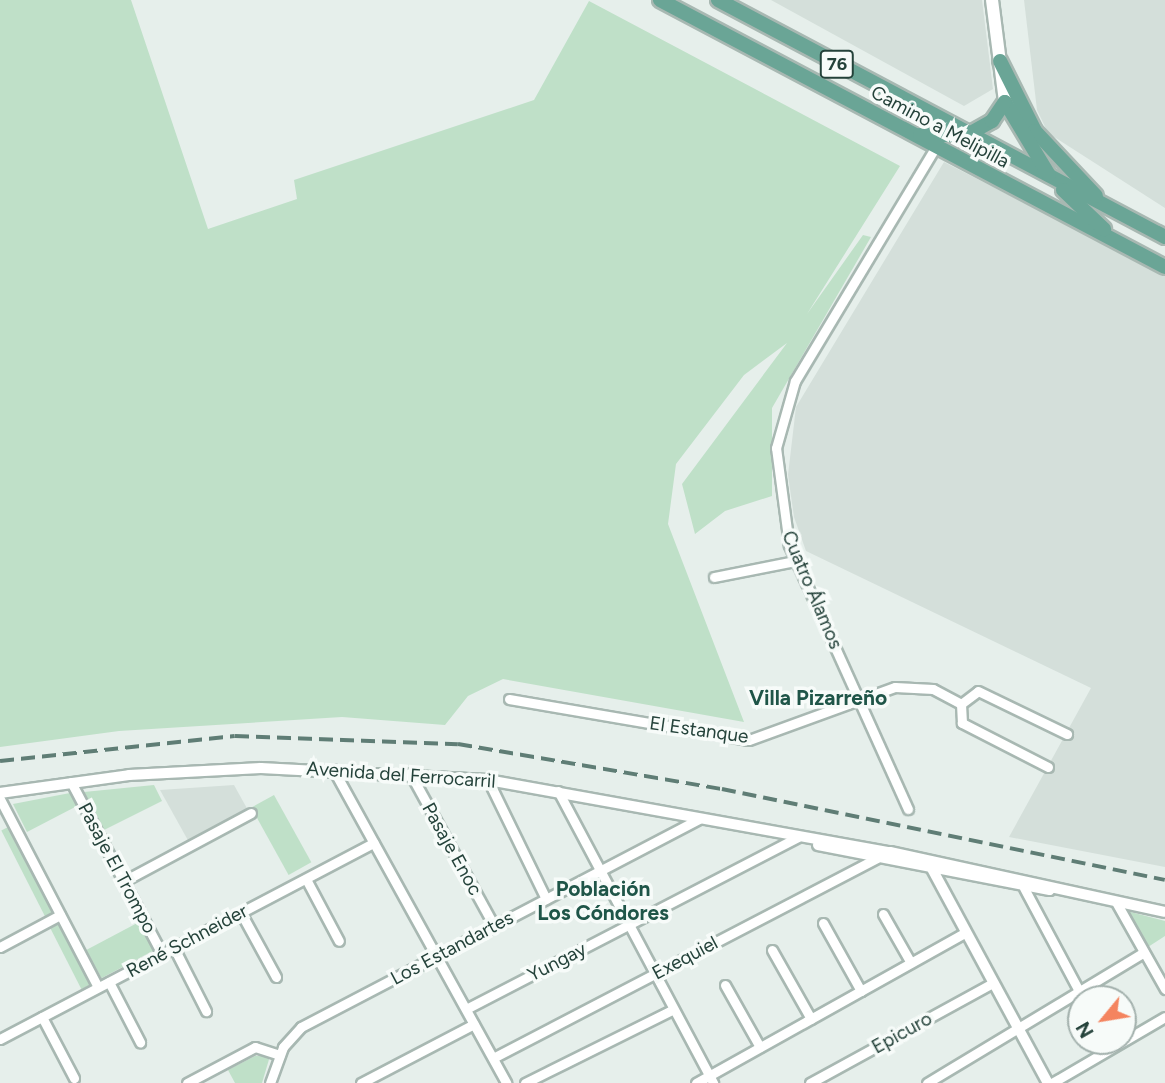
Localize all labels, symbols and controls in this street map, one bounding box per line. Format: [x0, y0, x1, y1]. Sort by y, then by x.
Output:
road number: 76 [820, 50, 854, 78]
street label: Camino a Melipilla [867, 81, 1013, 173]
street label: Cuatro Álamos [777, 528, 847, 652]
district label: Villa Pizarreño [749, 685, 887, 711]
street label: El Estanque [648, 712, 750, 748]
street label: Avenida del Ferrocarril [306, 757, 496, 793]
street label: Pasaje El Trompo [73, 799, 161, 937]
street label: Pasaje Enoc [417, 799, 487, 899]
district label: Población Los Cóndores [537, 876, 669, 926]
street label: René Schneider [123, 900, 251, 982]
street label: Los Estandartes [387, 906, 517, 990]
street label: Exequiel [648, 931, 722, 985]
street label: Yungay [524, 938, 590, 986]
north arrow [1067, 985, 1137, 1055]
street label: Epicuro [868, 1007, 936, 1059]
text: N [1071, 1018, 1099, 1042]

